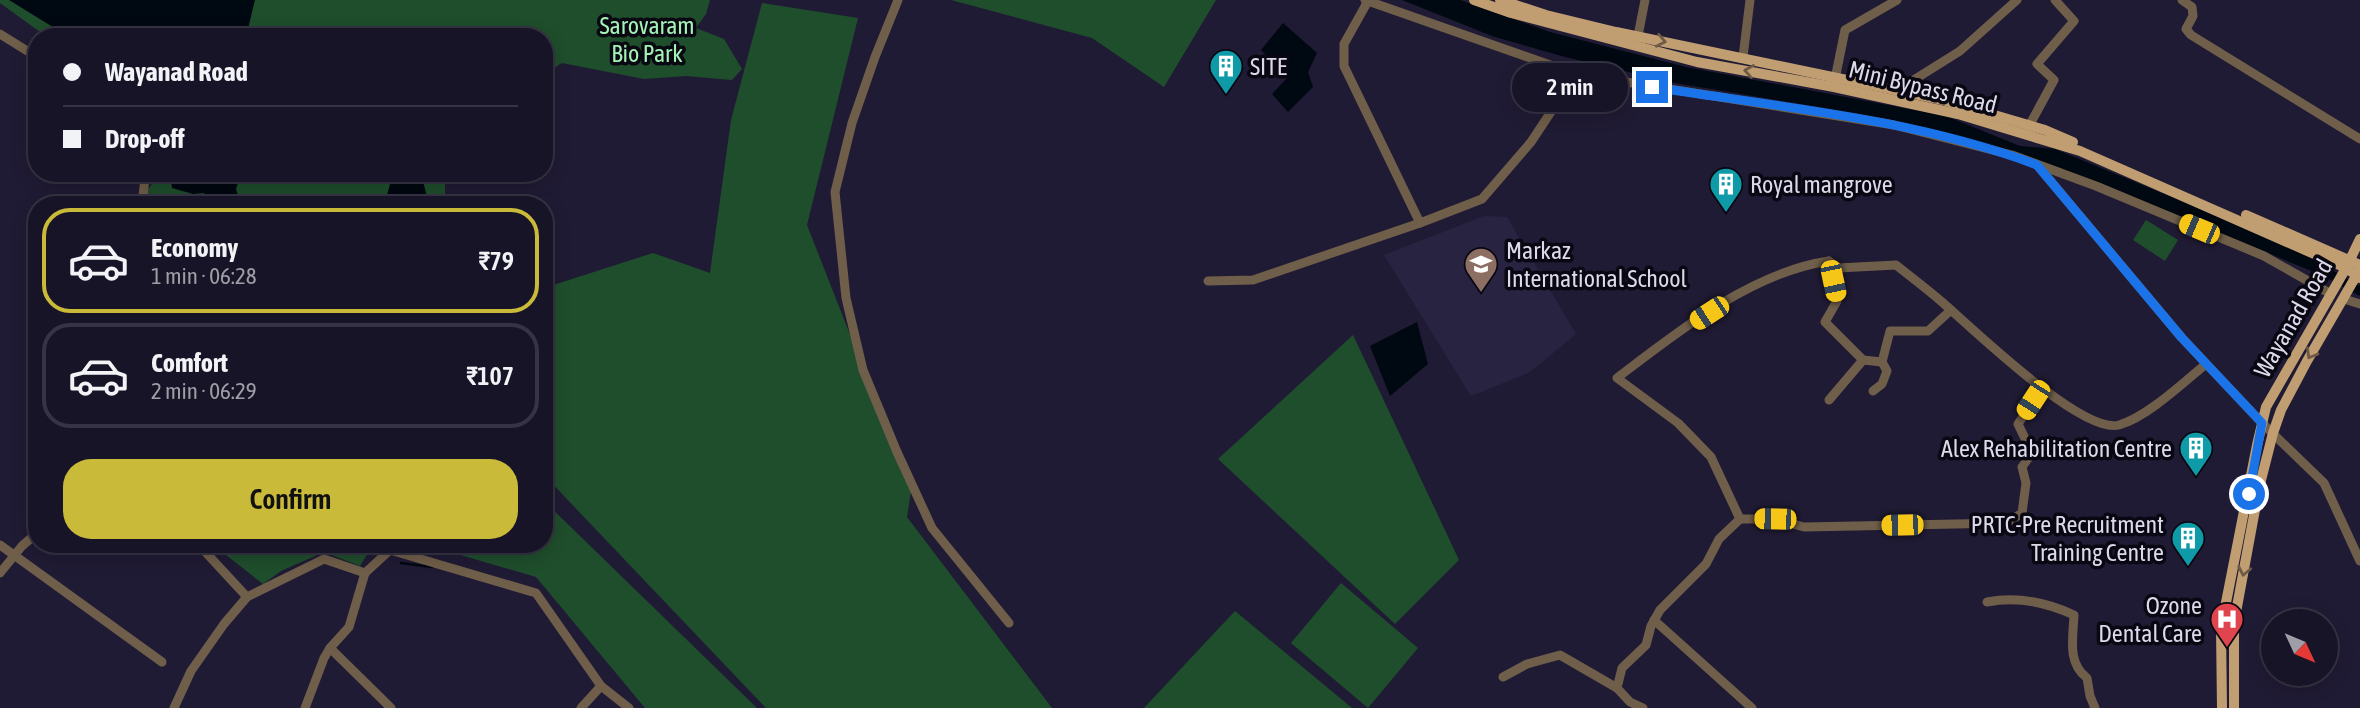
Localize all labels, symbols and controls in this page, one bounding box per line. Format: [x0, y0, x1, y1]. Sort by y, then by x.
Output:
park label: Sarovaram Bio Park [599, 12, 695, 67]
one-way arrow [1655, 33, 1666, 48]
building icon: SITE [1207, 47, 1245, 96]
place label: SITE [1250, 53, 1287, 80]
street label: Mini Bypass Road [1846, 56, 2000, 118]
text: Wayanad Road [105, 57, 248, 87]
callout: 2 min [1512, 62, 1628, 112]
one-way arrow [1743, 65, 1755, 80]
route end [1636, 71, 1668, 103]
text: 2 min [1547, 74, 1593, 100]
text: Drop-off [105, 124, 185, 154]
building icon: Royal mangrove [1707, 165, 1745, 214]
place label: Royal mangrove [1750, 171, 1893, 198]
car [2176, 211, 2223, 247]
icon: car [67, 229, 130, 292]
text: Economy [151, 233, 238, 263]
place label: Markaz International School [1506, 237, 1688, 292]
school or university icon: Markaz International School [1462, 245, 1500, 294]
text: ₹79 [478, 246, 514, 276]
street label: Wayanad Road [2248, 254, 2338, 382]
car [1819, 258, 1848, 304]
text: 1 min · 06:28 [151, 263, 257, 289]
car [1686, 293, 1733, 333]
icon: car [67, 344, 130, 407]
one-way arrow [2307, 346, 2320, 359]
text: Comfort [151, 348, 228, 378]
text: ₹107 [466, 361, 514, 391]
car [2013, 377, 2054, 423]
text: 2 min · 06:29 [151, 378, 257, 404]
building icon: Alex Rehabilitation Centre [2177, 429, 2215, 478]
place label: Alex Rehabilitation Centre [1941, 435, 2172, 462]
button: Confirm [63, 459, 518, 539]
route start [2233, 478, 2265, 510]
car [1754, 508, 1797, 530]
place label: PRTC-Pre Recruitment Training Centre [1971, 511, 2164, 566]
car [1881, 514, 1924, 536]
building icon: PRTC-Pre Recruitment Training Centre [2169, 519, 2207, 568]
one-way arrow [2237, 565, 2252, 577]
place label: Ozone Dental Care [2098, 592, 2202, 647]
hospital icon: Ozone Dental Care [2208, 600, 2246, 649]
north arrow [2261, 609, 2338, 686]
map controls [2261, 609, 2338, 686]

